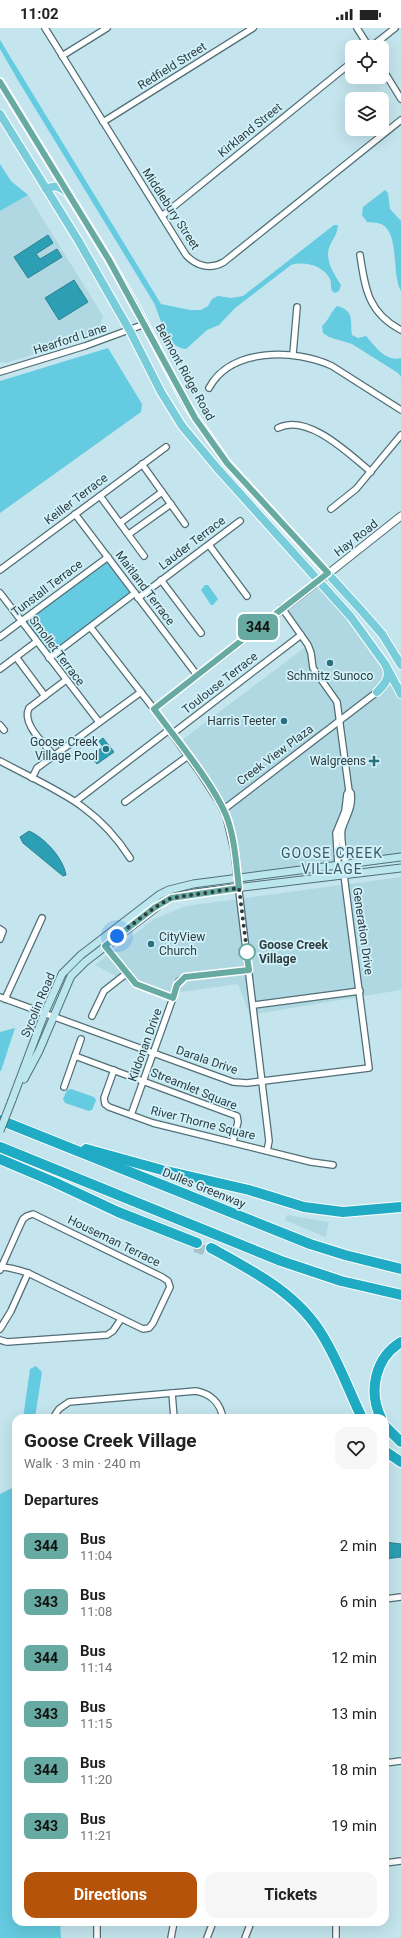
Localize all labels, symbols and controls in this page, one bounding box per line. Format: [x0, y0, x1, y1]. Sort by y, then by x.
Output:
text: 11:02 [20, 5, 59, 23]
street label: Redfield Street [135, 39, 209, 93]
map controls [345, 40, 389, 136]
button: locate [345, 40, 389, 84]
button: layers [345, 92, 389, 136]
street label: Kirkland Street [215, 100, 285, 160]
street label: Middlebury Street [140, 166, 203, 252]
street label: Hearford Lane [32, 321, 108, 357]
street label: Belmont Ridge Road [153, 321, 217, 423]
street label: Keiller Terrace [42, 471, 110, 527]
street label: Lauder Terrace [156, 513, 228, 573]
street label: Hay Road [332, 517, 380, 559]
street label: Maitland Terrace [112, 548, 178, 628]
street label: Tunstall Terrace [9, 557, 85, 619]
street label: Smollet Terrace [26, 613, 88, 689]
line badge: 344 [235, 614, 281, 640]
text: 344 [246, 619, 270, 635]
street label: Toulouse Terrace [180, 649, 260, 717]
marker: Schmitz Sunoco [325, 658, 335, 668]
place label: Schmitz Sunoco [287, 669, 373, 683]
place label: Harris Teeter [207, 714, 276, 728]
marker: Harris Teeter [279, 716, 289, 726]
street label: Creek View Plaza [234, 722, 316, 788]
place label: Goose Creek Village Pool [30, 735, 99, 763]
marker: Goose Creek Village Pool [101, 744, 111, 754]
place label: Walgreens [310, 754, 366, 768]
marker: Walgreens [369, 756, 379, 766]
district label: GOOSE CREEK VILLAGE [281, 845, 383, 877]
street label: Generation Drive [350, 886, 376, 976]
your location [107, 926, 127, 946]
place label: CityView Church [159, 930, 205, 958]
place label: Goose Creek Village [259, 938, 328, 966]
marker: CityView Church [146, 939, 156, 949]
marker: Goose Creek Village [238, 943, 256, 961]
street label: Sycolin Road [18, 971, 58, 1039]
street label: Kildonan Drive [125, 1007, 165, 1083]
street label: Darala Drive [174, 1043, 240, 1077]
street label: Streamlet Square [149, 1065, 239, 1113]
street label: River Thorne Square [149, 1103, 257, 1143]
street label: Dulles Greenway [160, 1165, 248, 1211]
street label: Houseman Terrace [66, 1213, 162, 1269]
button: heart [335, 1427, 377, 1469]
text: Goose Creek Village [24, 1429, 197, 1452]
text: Walk · 3 min · 240 m [24, 1456, 141, 1471]
text: Departures [24, 1491, 99, 1509]
text: Bus [80, 1530, 106, 1548]
text: 2 min [340, 1537, 377, 1555]
text: 344 [34, 1538, 58, 1554]
text: 11:04 [80, 1548, 112, 1563]
text: Bus [80, 1586, 106, 1604]
text: 6 min [340, 1593, 377, 1611]
text: 343 [34, 1594, 58, 1610]
text: 11:08 [80, 1604, 112, 1619]
text: Bus [80, 1642, 106, 1660]
text: 12 min [331, 1649, 377, 1667]
text: 344 [34, 1650, 58, 1666]
text: 11:14 [80, 1660, 112, 1675]
text: Bus [80, 1698, 106, 1716]
text: 13 min [331, 1705, 377, 1723]
text: 343 [34, 1706, 58, 1722]
text: 11:15 [80, 1716, 112, 1731]
text: Bus [80, 1754, 106, 1772]
text: 18 min [331, 1761, 377, 1779]
text: 344 [34, 1762, 58, 1778]
text: 11:20 [80, 1772, 112, 1787]
text: Bus [80, 1810, 106, 1828]
text: 19 min [331, 1817, 377, 1835]
text: 343 [34, 1818, 58, 1834]
text: 11:21 [80, 1828, 112, 1843]
button: Directions [24, 1872, 197, 1918]
button: Tickets [205, 1872, 377, 1918]

